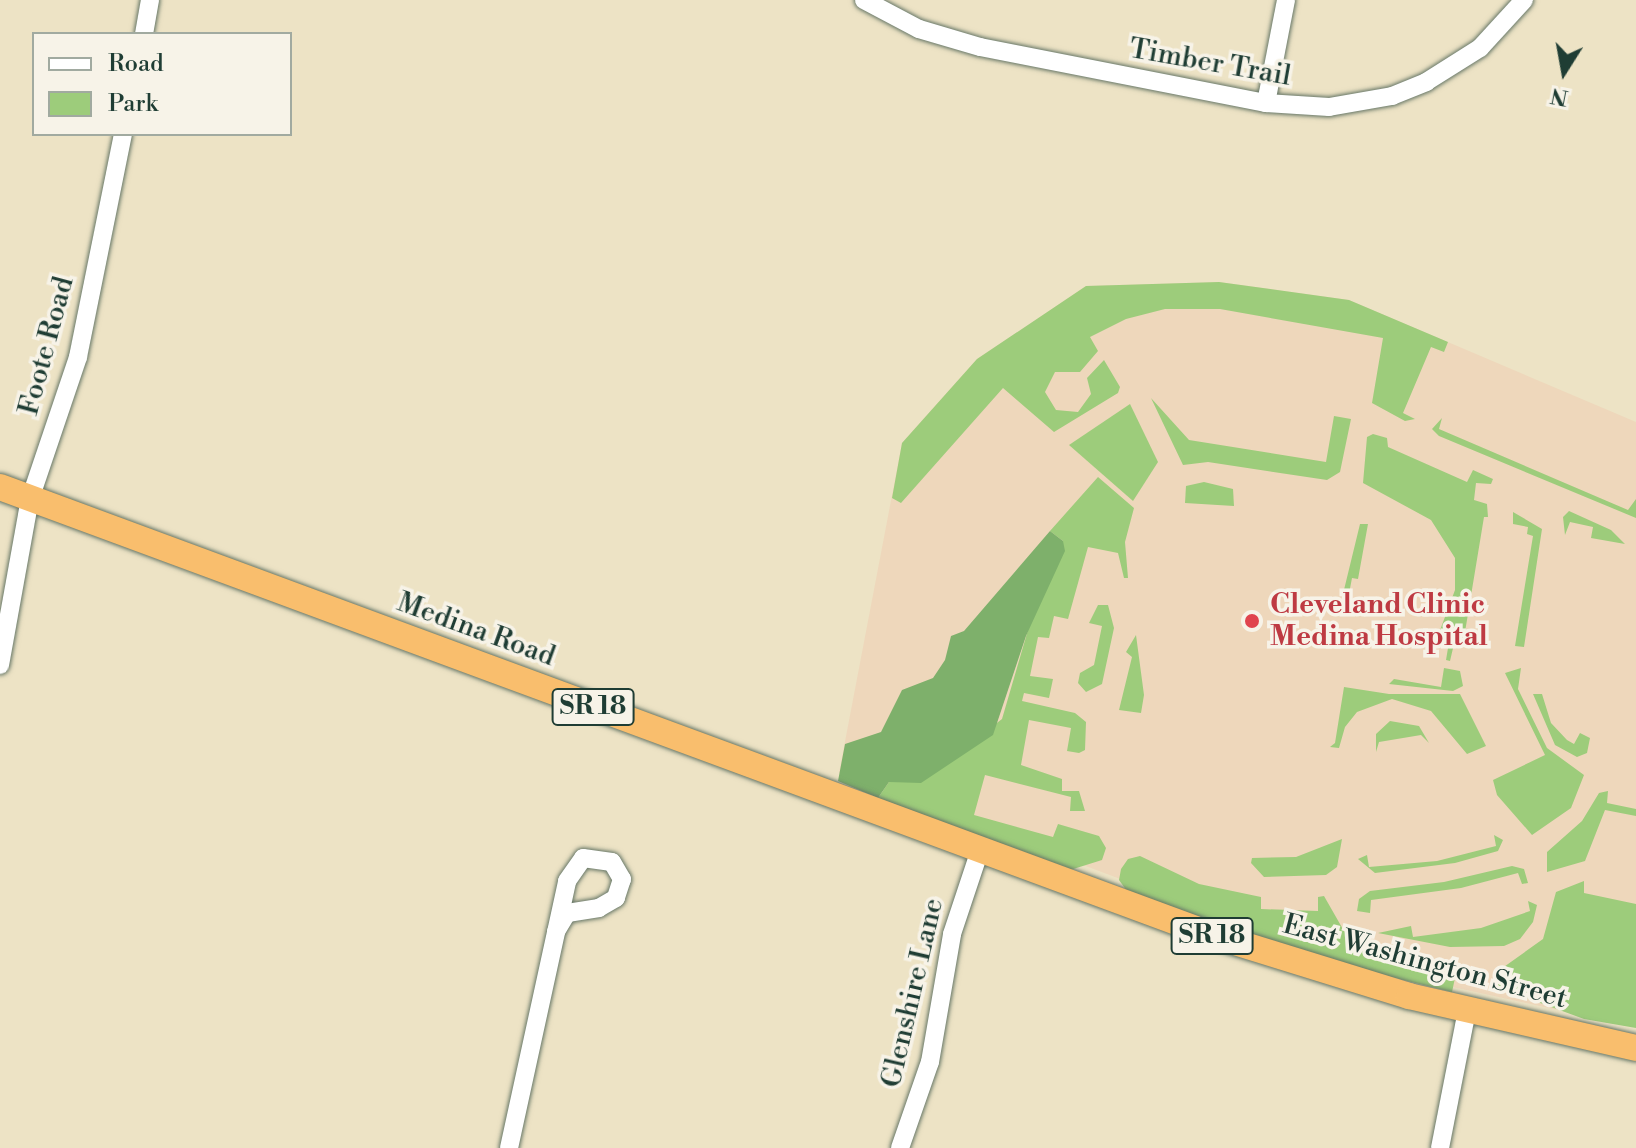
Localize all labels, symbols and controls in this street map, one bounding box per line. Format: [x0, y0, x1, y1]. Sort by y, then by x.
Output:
legend [32, 32, 292, 136]
street label: Timber Trail [1127, 32, 1293, 94]
north arrow [1524, 32, 1604, 112]
text: Road [108, 49, 164, 79]
text: N [1548, 81, 1570, 111]
text: Park [108, 89, 158, 119]
street label: Foote Road [12, 273, 82, 419]
street label: Medina Road [392, 586, 560, 674]
place label: Cleveland Clinic Medina Hospital [1270, 588, 1488, 654]
marker: Cleveland Clinic Medina Hospital [1241, 610, 1263, 632]
road number: SR 18 [551, 685, 635, 729]
street label: Glenshire Lane [875, 895, 951, 1091]
street label: East Washington Street [1279, 908, 1571, 1016]
road number: SR 18 [1170, 914, 1254, 958]

